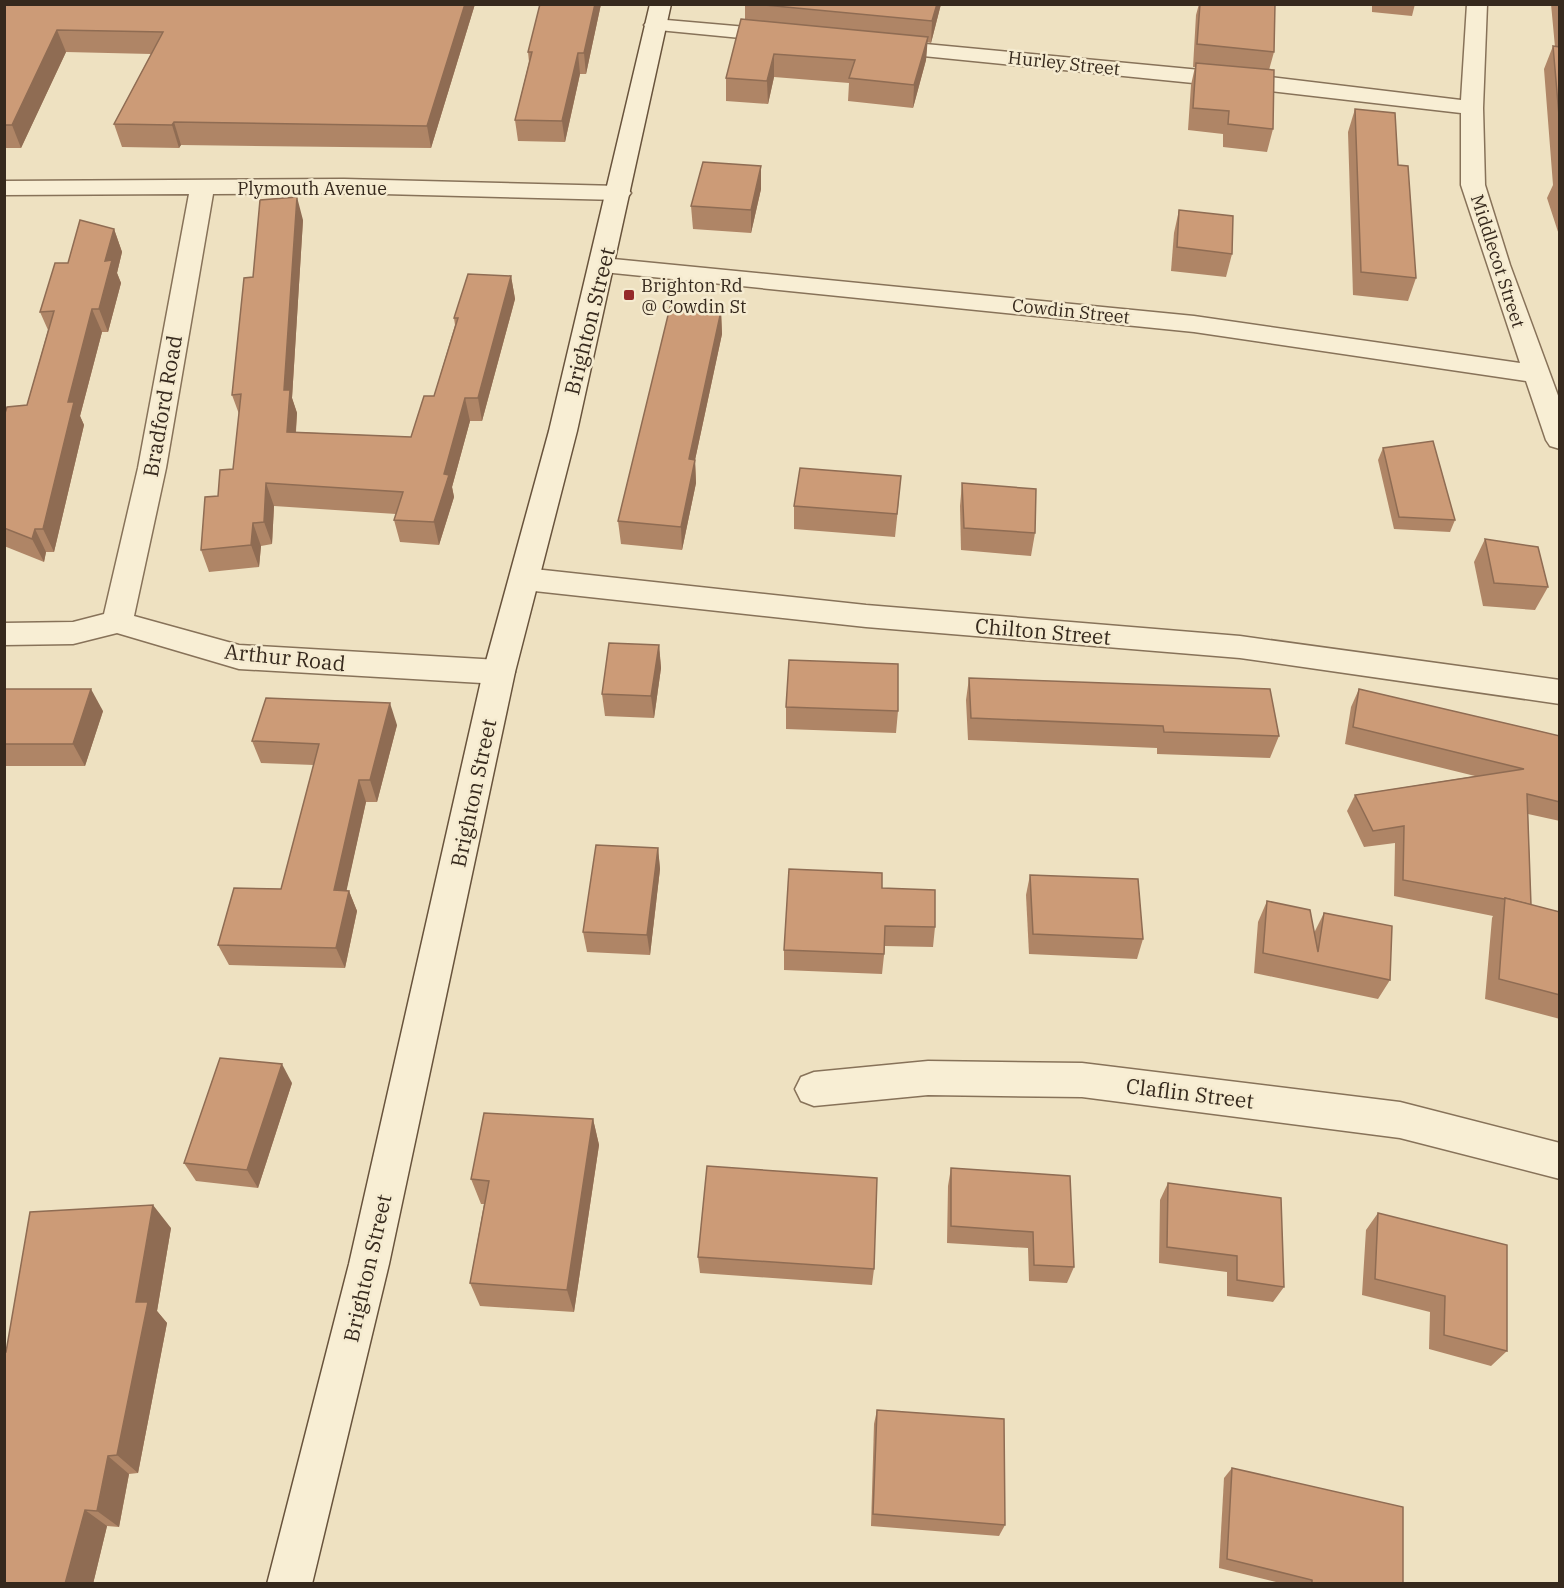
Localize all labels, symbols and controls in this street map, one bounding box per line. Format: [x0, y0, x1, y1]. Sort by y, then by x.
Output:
street label: Hurley Street [1007, 46, 1121, 80]
street label: Plymouth Avenue [237, 177, 387, 200]
street label: Middlecot Street [1466, 192, 1530, 330]
street label: Brighton Street [557, 244, 621, 398]
place label: Brighton Rd @ Cowdin St [641, 274, 746, 318]
marker: Brighton Rd @ Cowdin St [622, 288, 636, 302]
street label: Cowdin Street [1011, 293, 1131, 329]
street label: Bradford Road [136, 333, 188, 479]
street label: Chilton Street [974, 611, 1112, 651]
street label: Arthur Road [223, 637, 347, 677]
street label: Brighton Street [444, 716, 502, 870]
street label: Claflin Street [1125, 1071, 1255, 1115]
street label: Brighton Street [336, 1191, 398, 1345]

